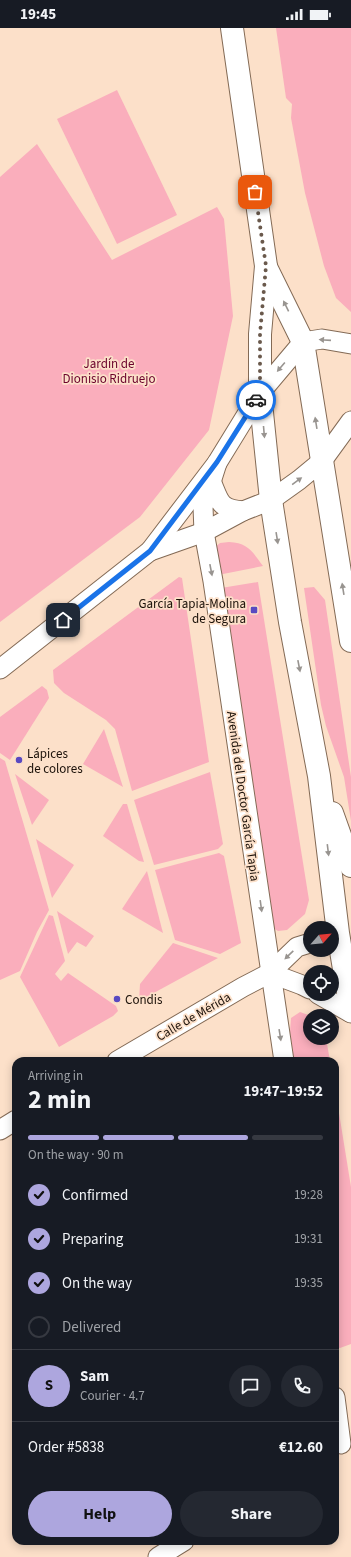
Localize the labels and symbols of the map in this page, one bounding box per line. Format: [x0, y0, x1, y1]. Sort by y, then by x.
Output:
pin [238, 175, 272, 209]
one-way arrow [283, 301, 289, 312]
one-way arrow [319, 336, 331, 343]
park label: Jardín de Dionisio Ridruejo [63, 355, 155, 388]
one-way arrow [277, 362, 286, 373]
courier [236, 380, 276, 420]
one-way arrow [313, 416, 319, 429]
one-way arrow [261, 426, 267, 438]
one-way arrow [292, 477, 303, 485]
one-way arrow [274, 532, 280, 544]
one-way arrow [208, 564, 214, 576]
one-way arrow [340, 583, 346, 595]
place label: García Tapia-Molina de Segura [139, 595, 246, 628]
pin [46, 603, 80, 637]
marker: García Tapia-Molina de Segura [249, 605, 259, 615]
one-way arrow [296, 660, 302, 673]
street label: Avenida del Doctor García Tapia [222, 710, 264, 882]
place label: Lápices de colores [27, 745, 83, 778]
marker: Lápices de colores [14, 755, 24, 765]
one-way arrow [325, 844, 331, 856]
one-way arrow [258, 900, 264, 912]
north arrow [303, 921, 339, 957]
one-way arrow [284, 951, 294, 960]
street label: Calle de Mérida [153, 988, 234, 1045]
place label: Condis [125, 991, 163, 1009]
marker: Condis [112, 994, 122, 1004]
one-way arrow [277, 1029, 283, 1041]

